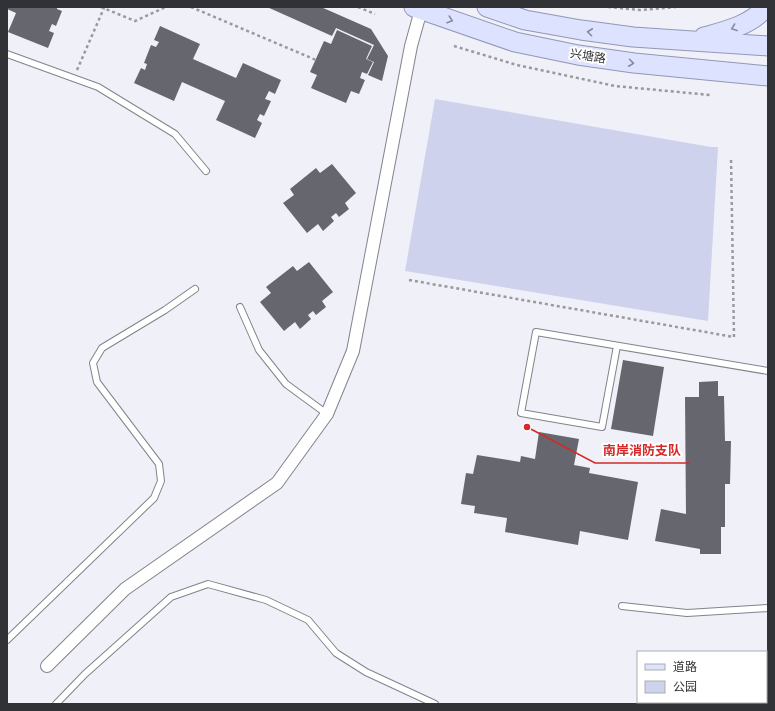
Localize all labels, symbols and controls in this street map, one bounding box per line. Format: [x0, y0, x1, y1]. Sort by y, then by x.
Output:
one-way arrow [447, 16, 454, 24]
one-way arrow [730, 23, 737, 31]
one-way arrow [587, 27, 593, 36]
street label: 兴塘路 [569, 43, 607, 67]
one-way arrow [628, 58, 634, 67]
callout: 南岸消防支队 [595, 438, 689, 463]
text: 南岸消防支队 [603, 440, 681, 459]
legend [637, 651, 767, 703]
text: 道路 [673, 657, 697, 675]
text: 公园 [673, 677, 697, 695]

